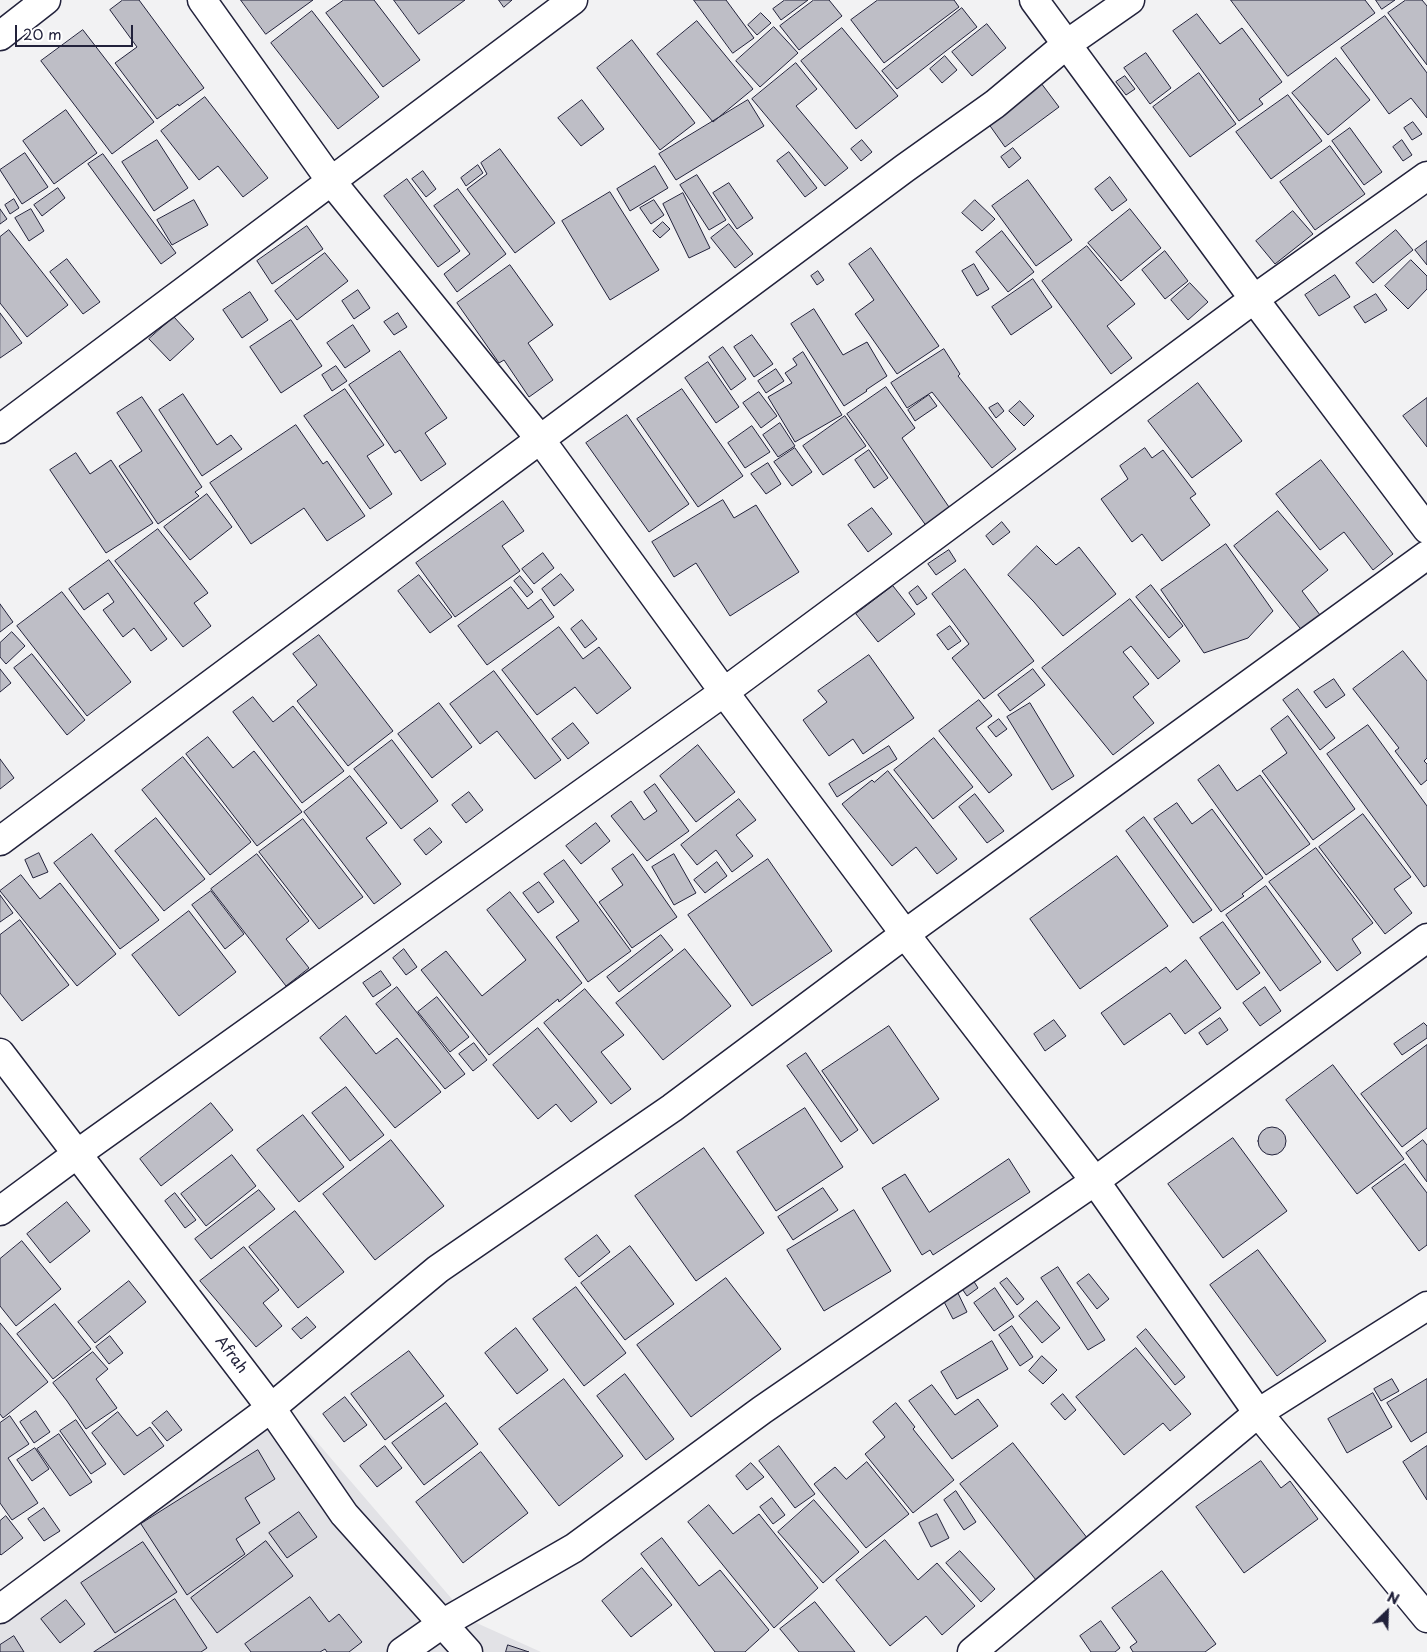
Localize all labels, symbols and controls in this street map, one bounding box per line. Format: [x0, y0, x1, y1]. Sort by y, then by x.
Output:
scale bar [18, 15, 135, 47]
text: 20 m [23, 22, 62, 45]
street label: Afrah [211, 1333, 251, 1377]
text: N [1384, 1586, 1403, 1610]
north arrow [1362, 1587, 1412, 1637]

